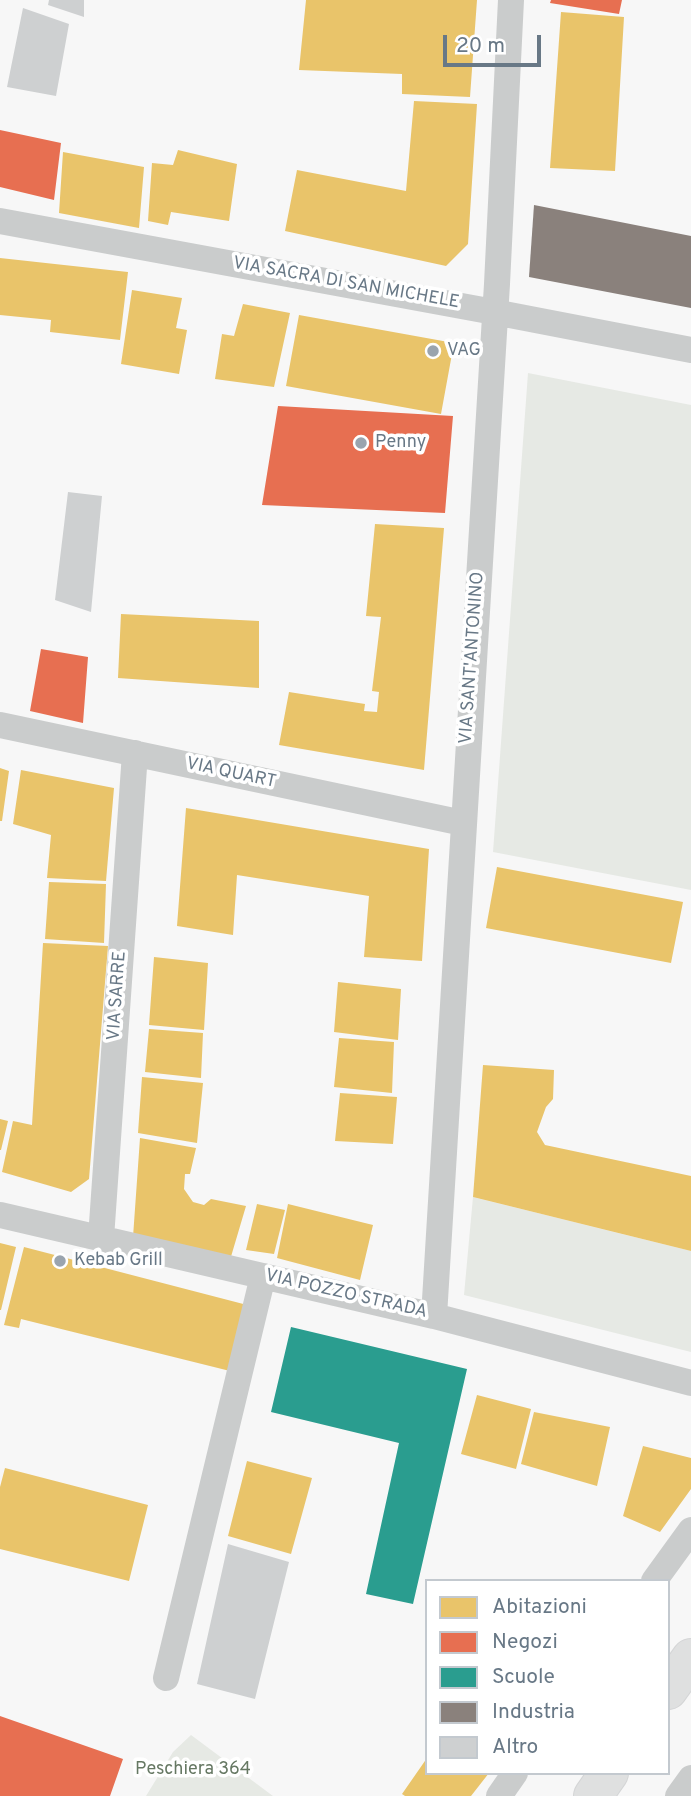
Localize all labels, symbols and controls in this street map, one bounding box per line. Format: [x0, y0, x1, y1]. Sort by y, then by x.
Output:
scale bar [446, 21, 544, 65]
text: 20 m [456, 33, 505, 60]
street label: VIA SACRA DI SAN MICHELE [231, 253, 461, 315]
place label: VAG [447, 340, 481, 362]
marker: VAG [425, 343, 441, 359]
place label: Penny [375, 432, 426, 454]
marker: Penny [353, 435, 369, 451]
street label: VIA SANT'ANTONINO [456, 571, 490, 745]
street label: VIA QUART [184, 754, 278, 794]
street label: VIA SARRE [104, 950, 132, 1042]
place label: Kebab Grill [74, 1250, 163, 1272]
marker: Kebab Grill [52, 1253, 68, 1269]
street label: VIA POZZO STRADA [263, 1266, 429, 1324]
legend [425, 1579, 670, 1775]
text: Abitazioni [492, 1594, 587, 1621]
text: Negozi [492, 1629, 558, 1656]
text: Scuole [492, 1664, 555, 1691]
text: Industria [492, 1699, 575, 1726]
text: Altro [492, 1734, 538, 1761]
park label: Peschiera 364 [135, 1759, 251, 1781]

